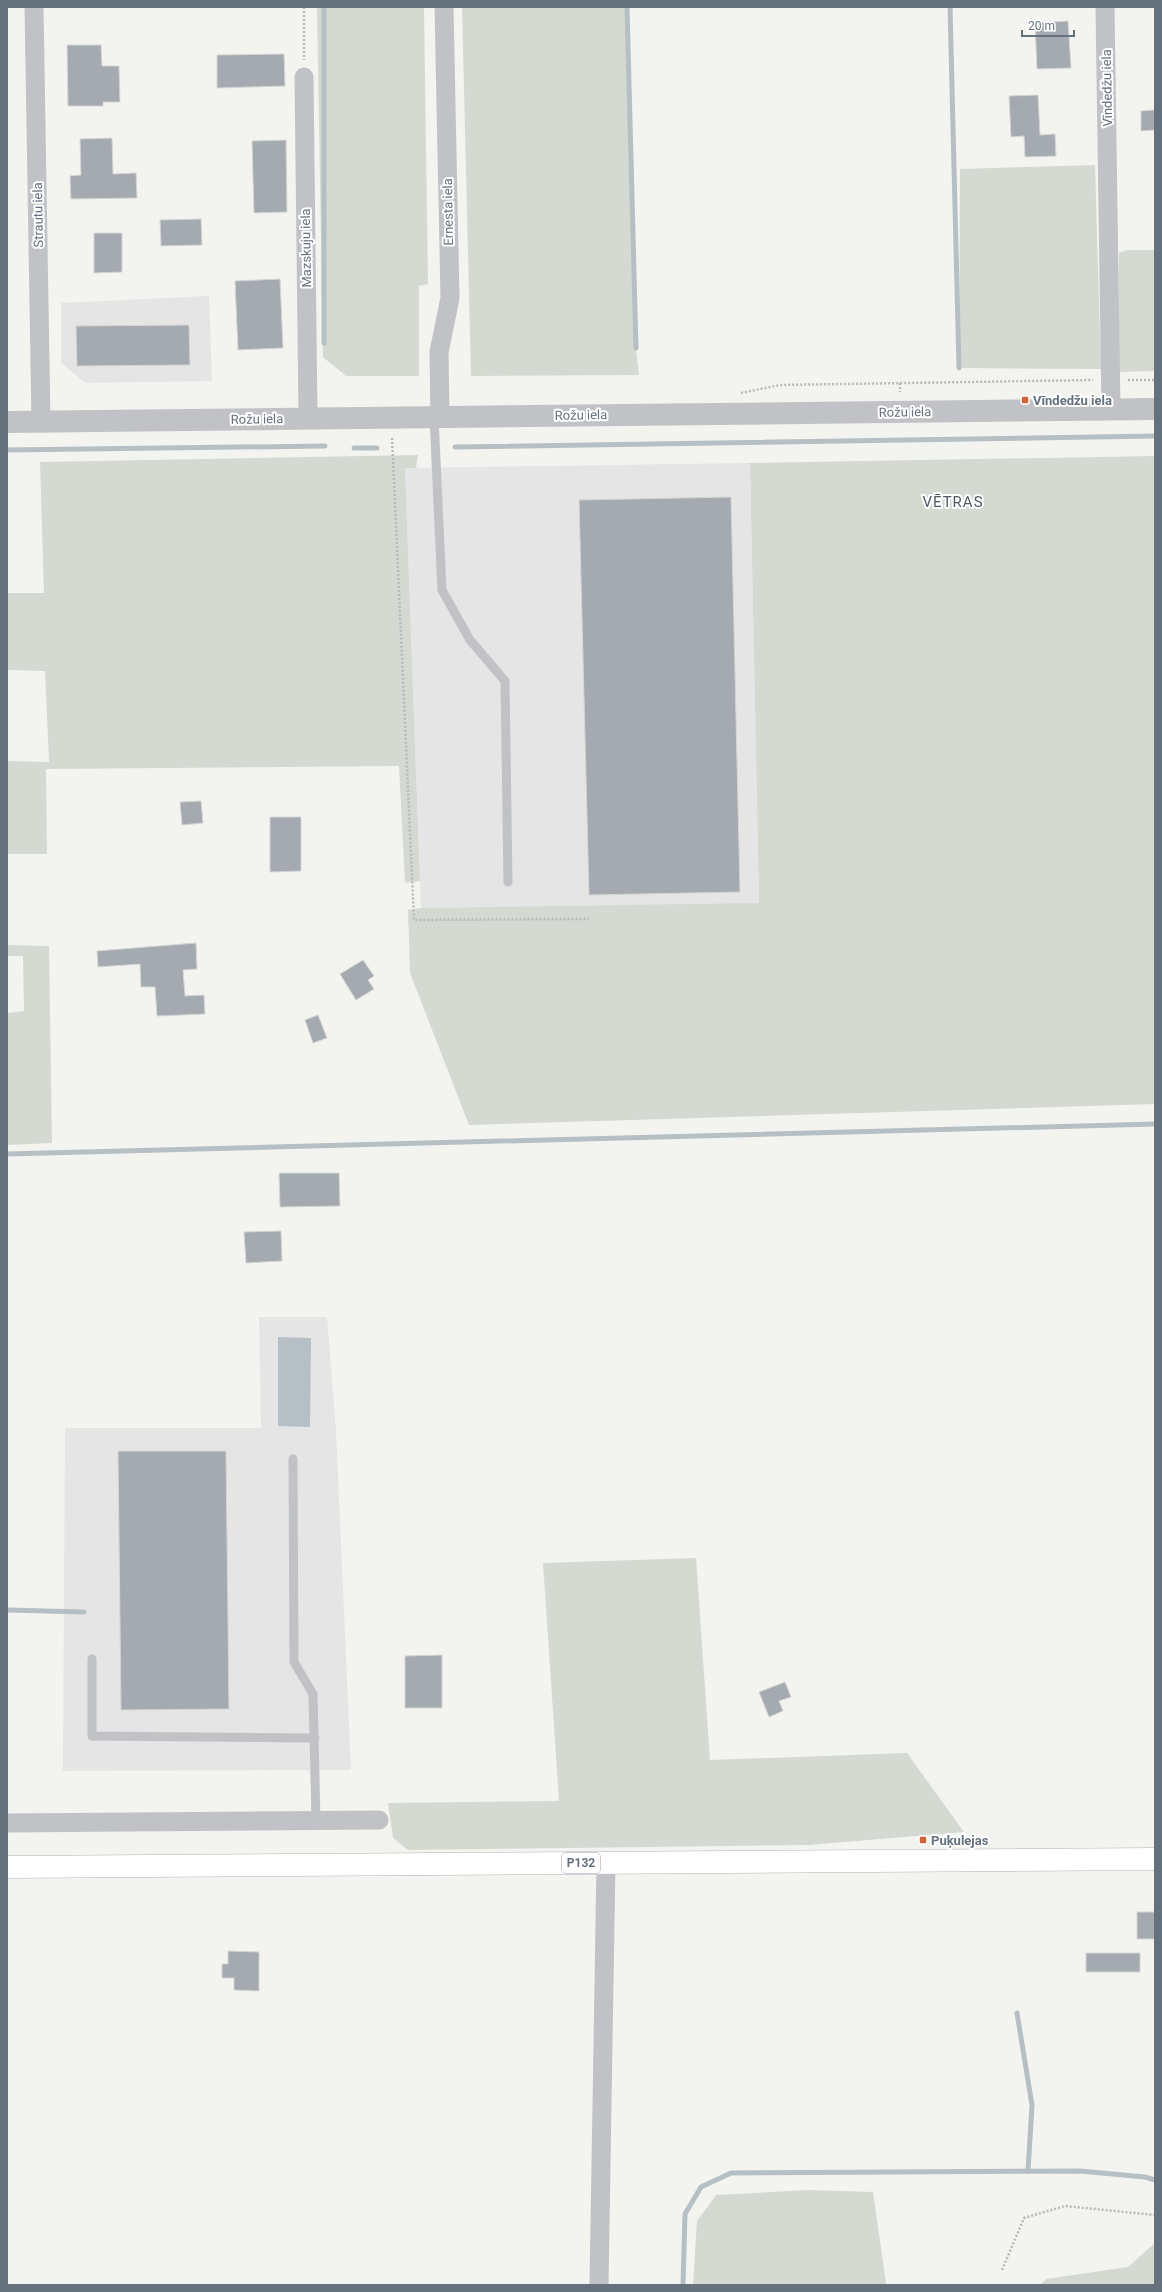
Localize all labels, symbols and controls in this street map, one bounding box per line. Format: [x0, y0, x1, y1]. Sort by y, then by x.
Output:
scale bar [1022, 12, 1074, 38]
text: 20 m [1028, 19, 1055, 33]
street label: Vīndedžu iela [1099, 49, 1115, 127]
street label: Ernesta iela [440, 178, 456, 246]
street label: Strautu iela [30, 182, 46, 248]
street label: Mazskuju iela [298, 208, 314, 288]
place label: Vīndedžu iela [1033, 393, 1112, 408]
marker: Vīndedžu iela [1020, 395, 1030, 405]
street label: Rožu iela [879, 404, 931, 420]
street label: Rožu iela [555, 407, 607, 423]
street label: Rožu iela [231, 411, 283, 427]
district label: VĒTRAS [922, 493, 984, 511]
place label: Puķulejas [931, 1833, 989, 1849]
marker: Puķulejas [918, 1835, 928, 1845]
road number: P132 [562, 1853, 600, 1873]

